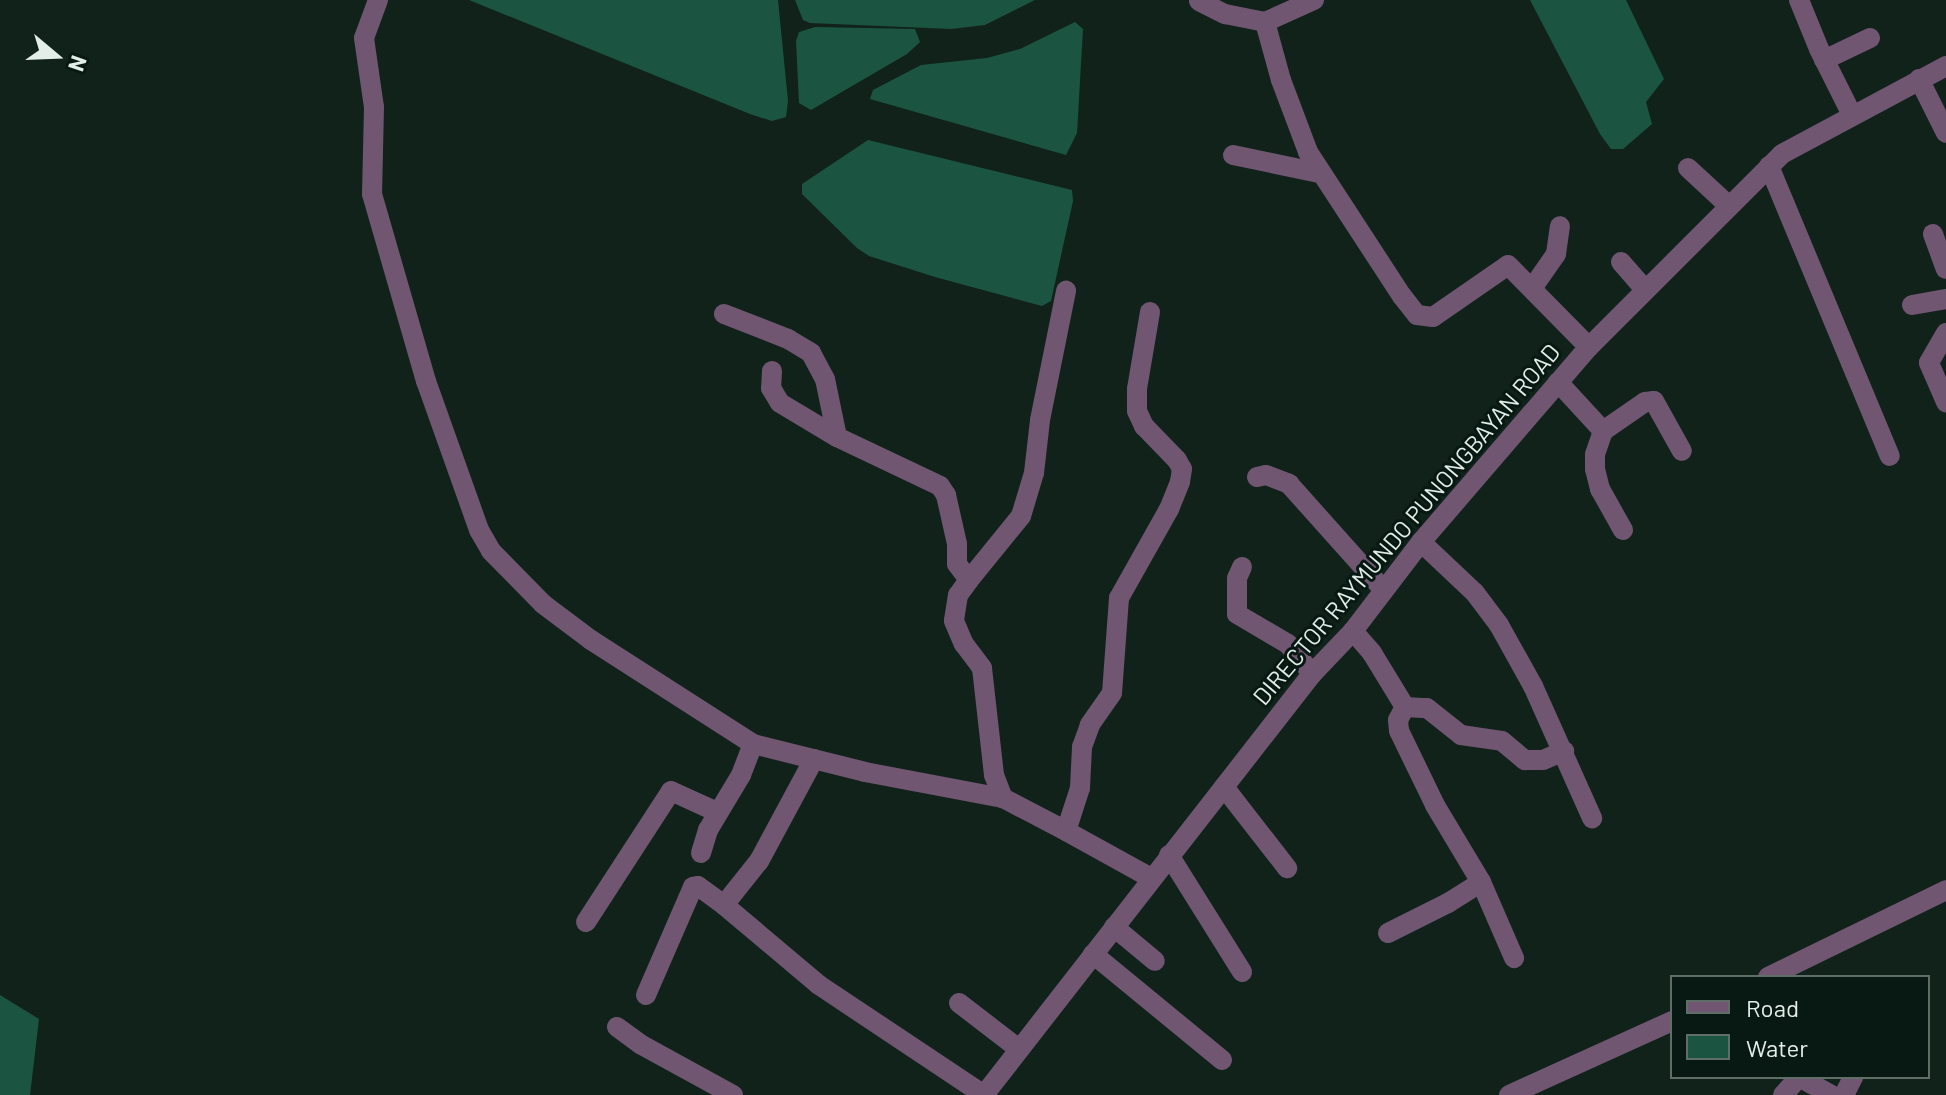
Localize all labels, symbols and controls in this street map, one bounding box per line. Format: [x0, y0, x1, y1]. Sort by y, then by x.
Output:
north arrow [16, 16, 96, 96]
text: N [64, 53, 93, 75]
street label: DIRECTOR RAYMUNDO PUNONGBAYAN ROAD [1246, 338, 1566, 710]
legend [1670, 975, 1930, 1079]
text: Road [1746, 993, 1799, 1022]
text: Water [1746, 1033, 1808, 1062]

